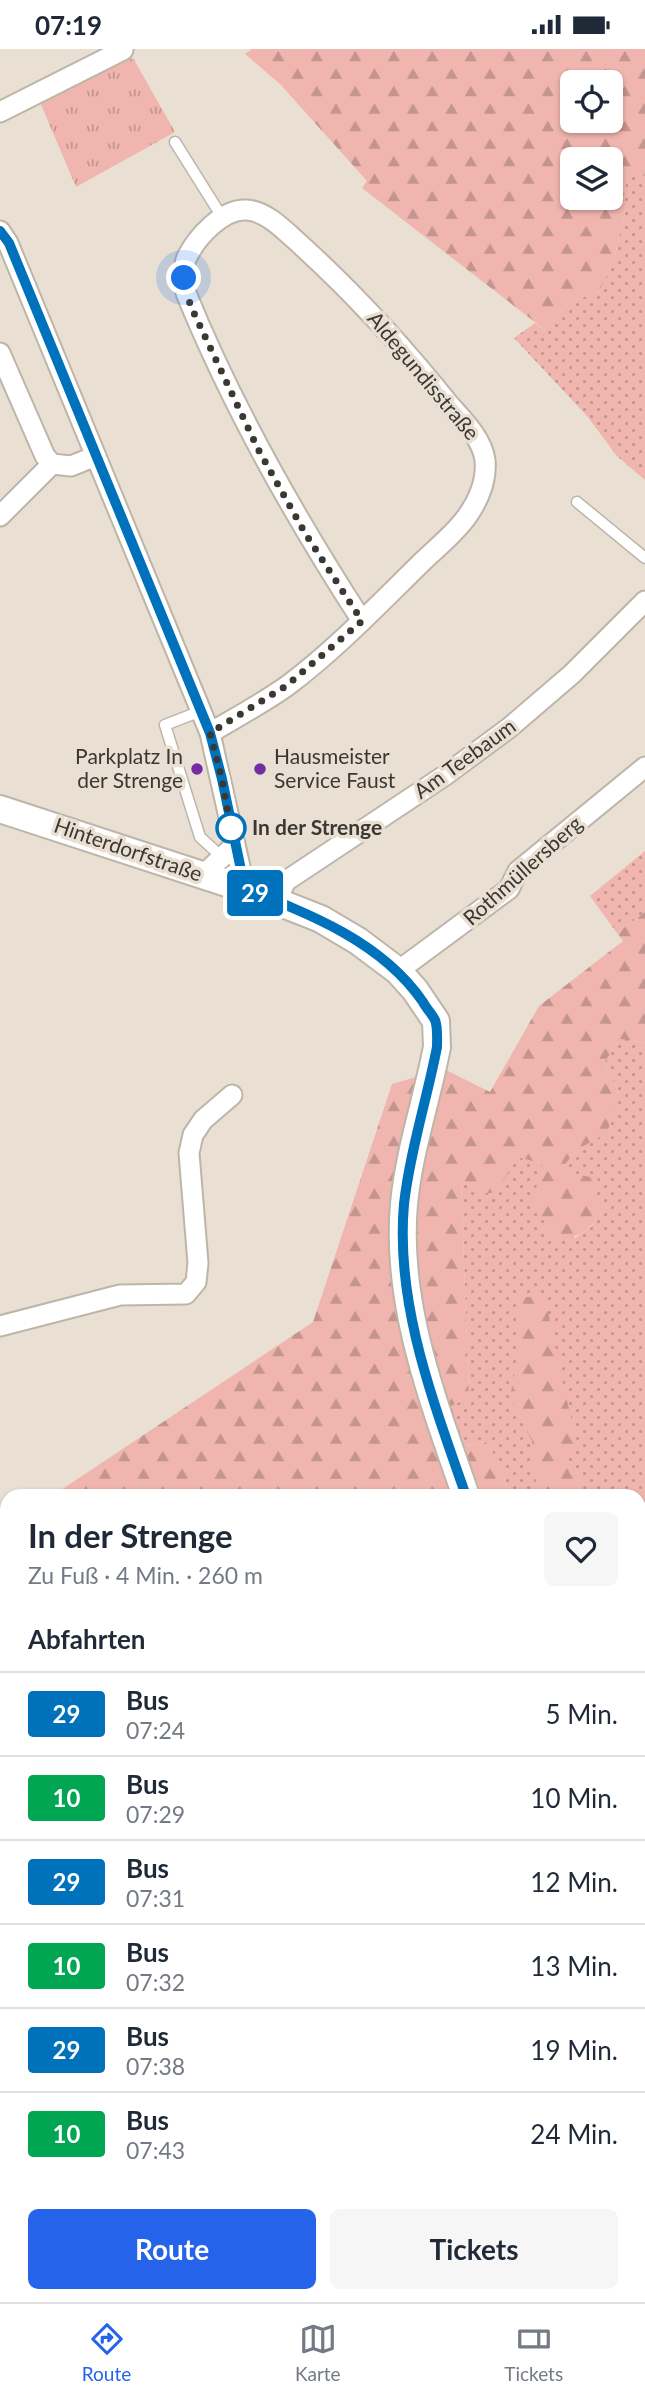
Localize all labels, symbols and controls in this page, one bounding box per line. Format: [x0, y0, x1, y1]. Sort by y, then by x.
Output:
text: 07:19 [35, 9, 102, 41]
map controls [560, 70, 623, 210]
button: locate [560, 70, 623, 133]
button: layers [560, 147, 623, 210]
your location [166, 260, 201, 295]
street label: Aldegundisstraße [363, 306, 485, 444]
street label: Am Teebaum [408, 713, 520, 803]
place label: Parkplatz In der Strenge [75, 743, 183, 792]
place label: Hausmeister Service Faust [274, 743, 396, 792]
marker: Parkplatz In der Strenge [189, 761, 205, 777]
marker: Hausmeister Service Faust [252, 761, 268, 777]
street label: Rothmüllersberg [457, 810, 587, 930]
street label: Hinterdorfstraße [51, 812, 206, 886]
marker: In der Strenge [216, 813, 246, 843]
place label: In der Strenge [252, 814, 382, 839]
line badge: 29 [224, 870, 286, 916]
text: 29 [241, 878, 269, 907]
button: heart [544, 1512, 618, 1586]
text: In der Strenge [28, 1515, 233, 1555]
text: Zu Fuß · 4 Min. · 260 m [28, 1561, 263, 1589]
text: Abfahrten [28, 1623, 146, 1655]
text: Bus [126, 1684, 169, 1716]
text: 5 Min. [545, 1698, 618, 1730]
text: 29 [53, 1699, 80, 1728]
text: 07:24 [126, 1716, 185, 1744]
text: Bus [126, 1768, 169, 1800]
text: 10 Min. [530, 1782, 618, 1814]
text: 10 [53, 1783, 80, 1812]
text: 07:29 [126, 1800, 185, 1828]
text: Bus [126, 1852, 169, 1884]
text: 12 Min. [530, 1866, 618, 1898]
text: 29 [53, 1867, 80, 1896]
text: 07:31 [126, 1884, 185, 1912]
text: Bus [126, 1936, 169, 1968]
text: 13 Min. [530, 1950, 618, 1982]
text: 10 [53, 1951, 80, 1980]
text: 07:32 [126, 1968, 185, 1996]
text: Bus [126, 2020, 169, 2052]
text: 19 Min. [530, 2034, 618, 2066]
text: 29 [53, 2035, 80, 2064]
text: 07:38 [126, 2052, 185, 2080]
text: Bus [126, 2104, 169, 2136]
text: 24 Min. [530, 2118, 618, 2150]
text: 10 [53, 2119, 80, 2148]
text: 07:43 [126, 2136, 185, 2164]
button: Route [28, 2209, 316, 2289]
button: Tickets [330, 2209, 618, 2289]
tab: Route [82, 2320, 131, 2385]
tab: Karte [295, 2320, 341, 2385]
tab: Tickets [504, 2320, 563, 2385]

